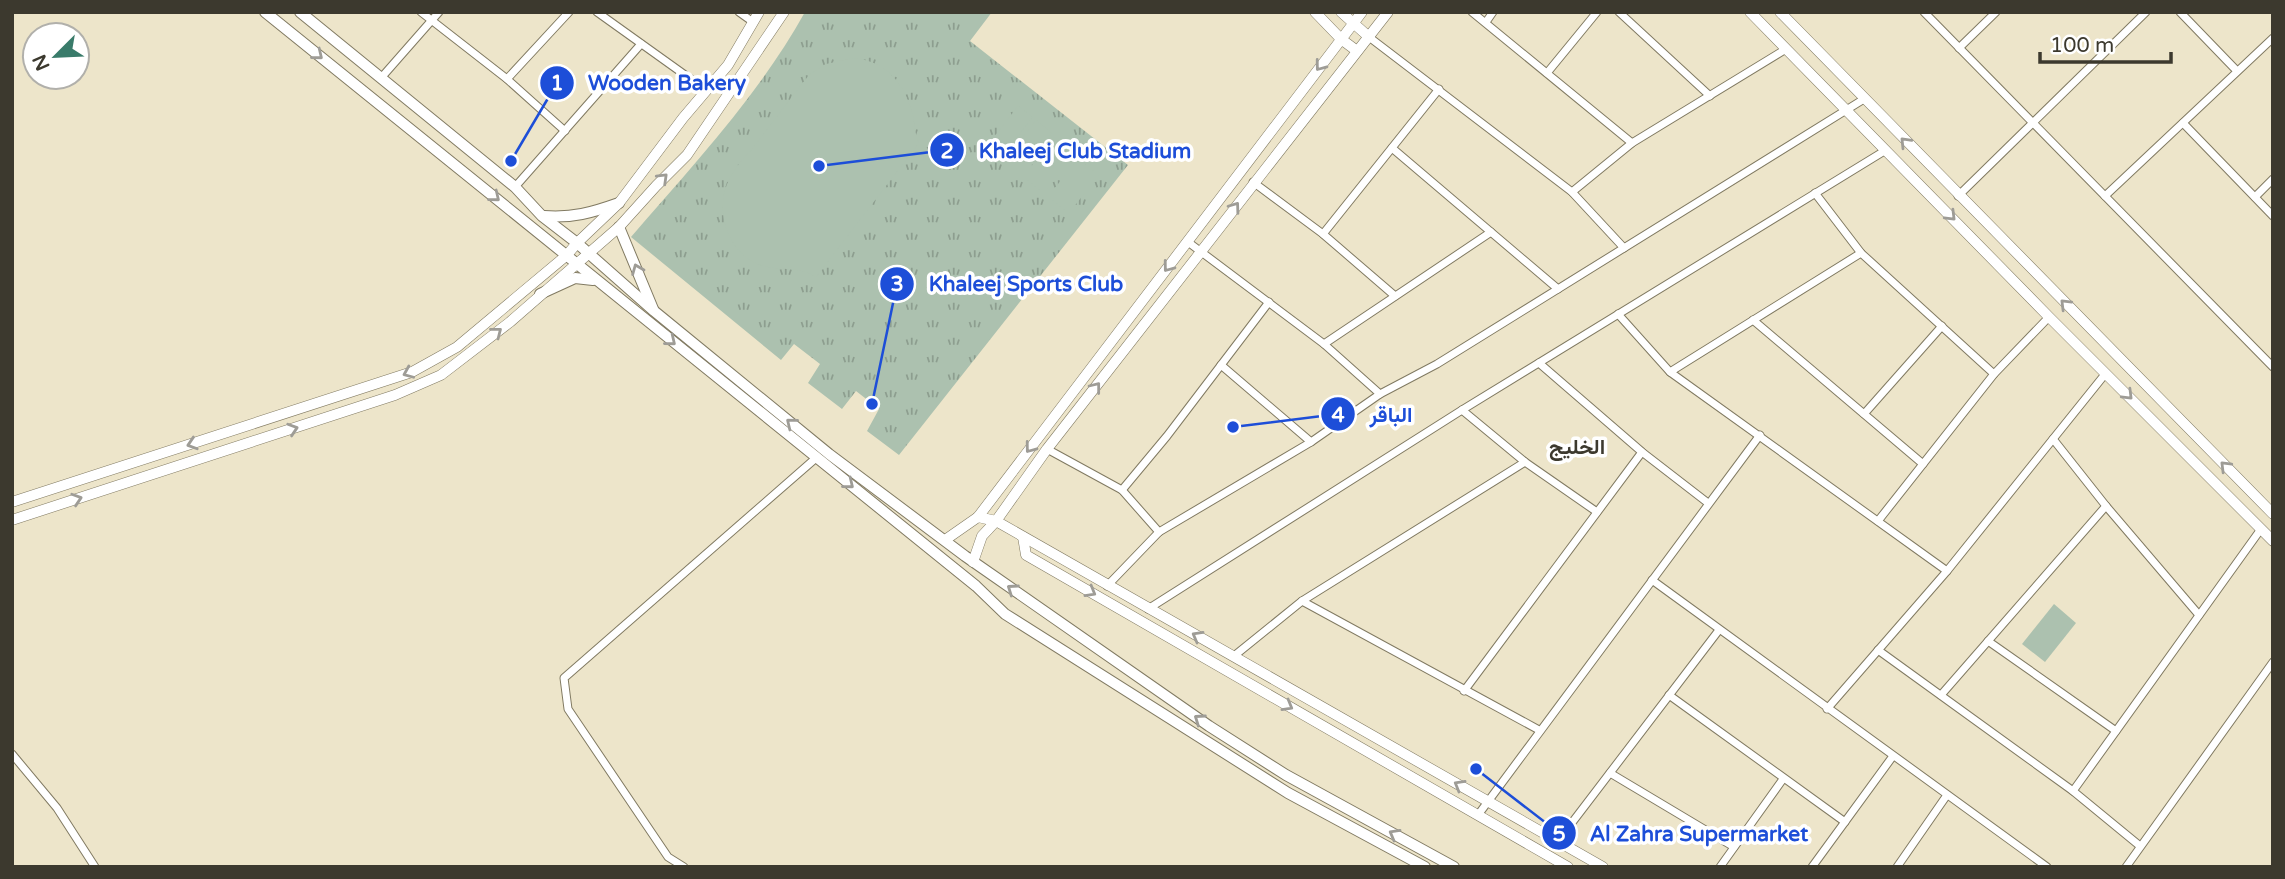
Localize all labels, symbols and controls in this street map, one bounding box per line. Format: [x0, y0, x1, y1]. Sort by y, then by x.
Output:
north arrow [21, 21, 91, 91]
scale bar [2040, 21, 2171, 65]
text: 100 m [2050, 33, 2114, 58]
one-way arrow [309, 47, 322, 59]
text: N [28, 51, 55, 74]
one-way arrow [1316, 58, 1329, 71]
callout: Wooden Bakery [539, 62, 760, 104]
text: 1 [550, 71, 564, 96]
text: Wooden Bakery [588, 71, 747, 96]
callout: Khaleej Club Stadium [930, 129, 1205, 171]
one-way arrow [1901, 137, 1914, 150]
text: 2 [940, 139, 954, 164]
text: Khaleej Club Stadium [979, 139, 1191, 164]
one-way arrow [655, 174, 668, 187]
one-way arrow [488, 189, 500, 202]
one-way arrow [1227, 202, 1240, 215]
one-way arrow [1942, 207, 1955, 220]
one-way arrow [1164, 259, 1177, 272]
callout: Khaleej Sports Club [879, 263, 1137, 305]
one-way arrow [631, 264, 645, 276]
text: 3 [890, 272, 904, 297]
text: Khaleej Sports Club [929, 272, 1123, 297]
one-way arrow [2060, 299, 2073, 312]
one-way arrow [489, 328, 502, 341]
one-way arrow [664, 333, 676, 346]
one-way arrow [403, 364, 415, 378]
one-way arrow [1088, 382, 1101, 394]
one-way arrow [2119, 387, 2132, 400]
callout: الباقر [1321, 393, 1427, 435]
text: 4 [1331, 403, 1345, 428]
text: الباقر [1369, 403, 1412, 428]
one-way arrow [786, 419, 799, 431]
one-way arrow [287, 422, 299, 437]
district label: الخليج [1549, 435, 1605, 461]
one-way arrow [187, 436, 199, 450]
one-way arrow [1026, 440, 1039, 453]
one-way arrow [2220, 461, 2233, 474]
one-way arrow [840, 476, 853, 488]
one-way arrow [70, 493, 83, 507]
one-way arrow [1084, 584, 1096, 597]
one-way arrow [1007, 585, 1020, 597]
one-way arrow [1192, 630, 1204, 644]
one-way arrow [1281, 698, 1294, 711]
one-way arrow [1194, 715, 1207, 727]
one-way arrow [1453, 780, 1466, 793]
callout: Al Zahra Supermarket [1541, 812, 1823, 854]
text: 5 [1552, 822, 1566, 847]
text: Al Zahra Supermarket [1590, 822, 1808, 847]
one-way arrow [1389, 829, 1402, 842]

